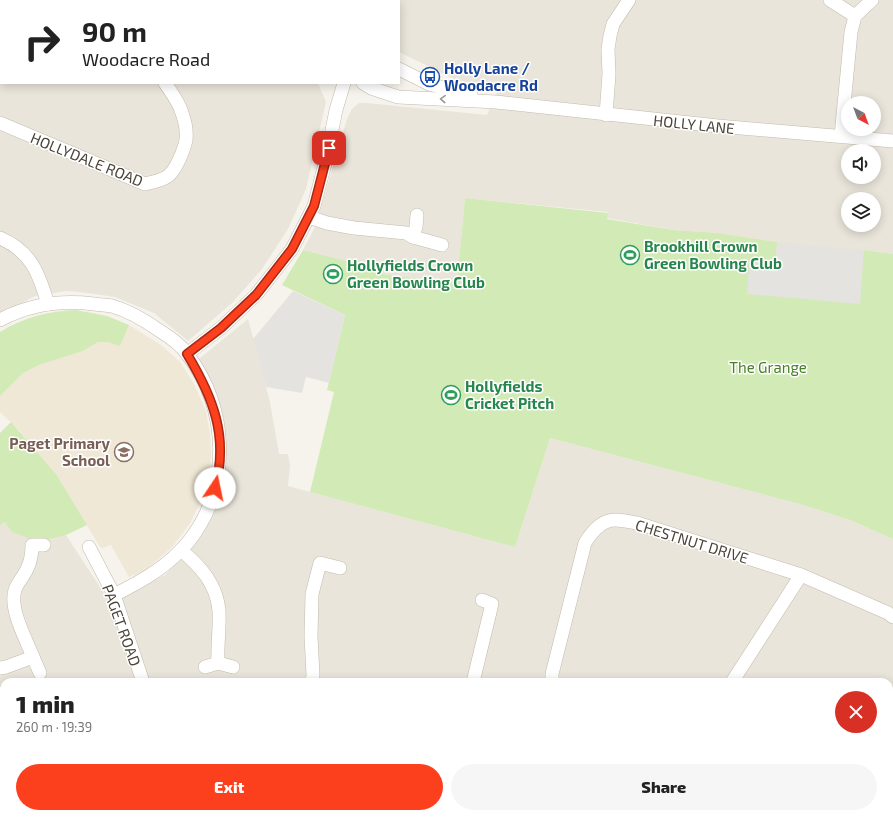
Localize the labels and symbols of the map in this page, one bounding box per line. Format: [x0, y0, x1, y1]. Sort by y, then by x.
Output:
place label: Holly Lane / Woodacre Rd [444, 59, 538, 94]
bus stop icon: Holly Lane / Woodacre Rd [419, 66, 441, 88]
one-way arrow [440, 95, 446, 103]
north arrow [841, 96, 881, 136]
street label: HOLLY LANE [652, 111, 736, 137]
street label: HOLLYDALE ROAD [28, 128, 146, 190]
pin [312, 131, 346, 165]
place label: Brookhill Crown Green Bowling Club [644, 237, 782, 272]
sports icon: Brookhill Crown Green Bowling Club [619, 244, 641, 266]
place label: Hollyfields Crown Green Bowling Club [347, 256, 485, 291]
sports icon: Hollyfields Crown Green Bowling Club [322, 263, 344, 285]
park label: The Grange [729, 358, 807, 376]
place label: Hollyfields Cricket Pitch [465, 377, 554, 412]
sports icon: Hollyfields Cricket Pitch [440, 384, 462, 406]
place label: Paget Primary School [9, 434, 111, 469]
school or university icon: Paget Primary School [113, 441, 135, 463]
position arrow [194, 467, 236, 509]
street label: CHESTNUT DRIVE [633, 515, 751, 567]
street label: PAGET ROAD [99, 582, 145, 668]

